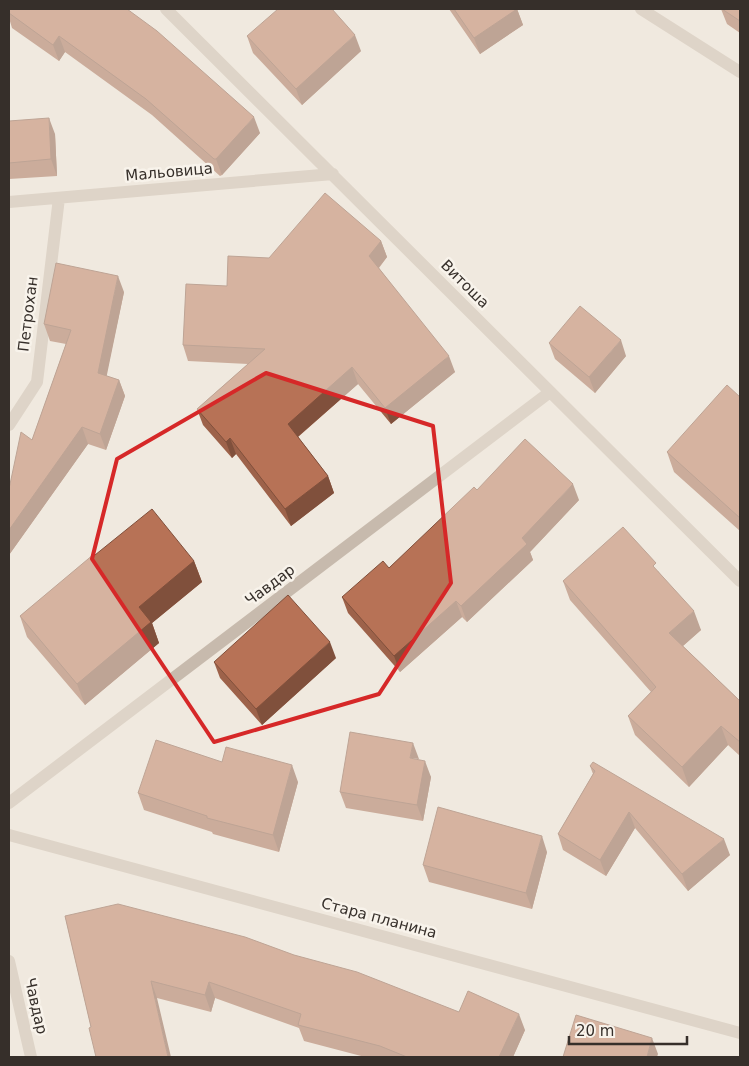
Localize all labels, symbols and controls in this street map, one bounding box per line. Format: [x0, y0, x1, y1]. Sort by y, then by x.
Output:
street label: Мальовица [125, 159, 213, 185]
street label: Витоша [437, 256, 493, 312]
street label: Петрохан [14, 275, 42, 353]
street label: Чавдар [242, 561, 298, 609]
street label: Стара планина [319, 894, 439, 942]
street label: Чавдар [21, 976, 51, 1036]
scale bar [569, 1014, 686, 1046]
text: 20 m [576, 1022, 614, 1040]

